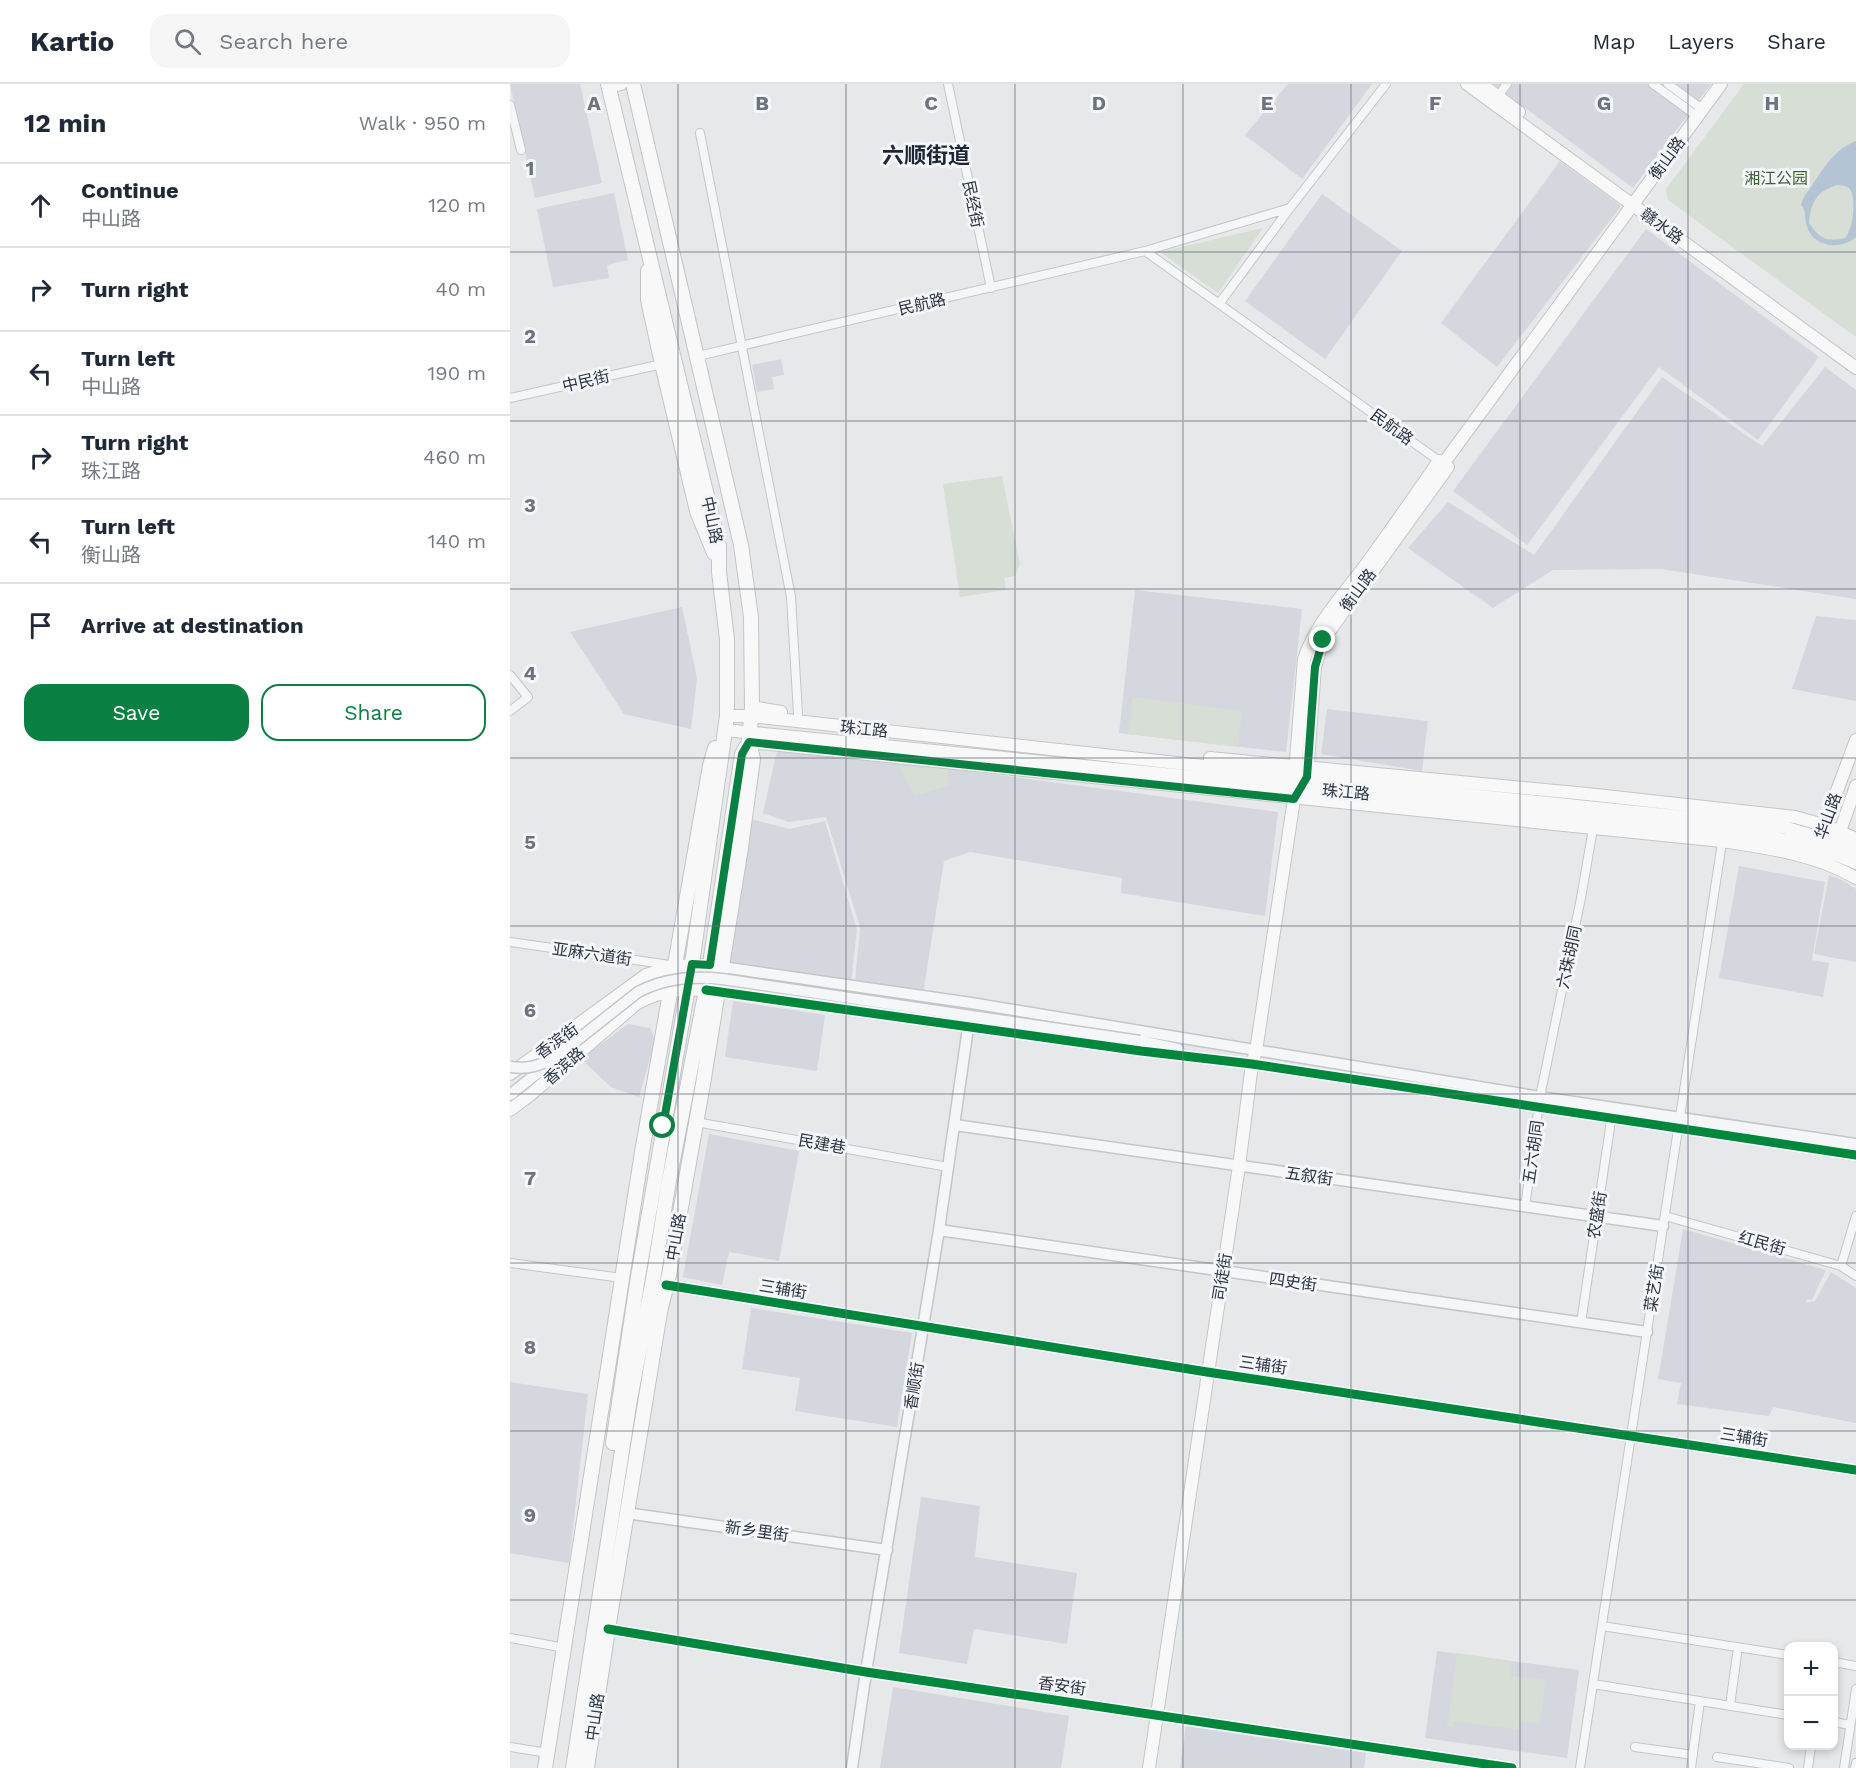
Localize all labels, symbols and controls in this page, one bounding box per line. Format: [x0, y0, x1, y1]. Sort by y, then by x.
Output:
search box [150, 14, 570, 68]
text: Kartio [30, 25, 114, 58]
icon: search [171, 25, 204, 58]
text: Search here [219, 29, 348, 54]
text: Map [1592, 29, 1635, 54]
text: Layers [1668, 29, 1734, 54]
text: Share [1767, 29, 1826, 54]
text: A [587, 91, 601, 115]
text: B [755, 91, 769, 115]
text: C [924, 91, 938, 115]
text: D [1092, 91, 1106, 115]
text: E [1261, 91, 1273, 115]
text: F [1429, 91, 1441, 115]
text: G [1597, 91, 1611, 115]
text: H [1765, 91, 1779, 115]
text: 12 min [24, 108, 106, 138]
text: Walk · 950 m [359, 111, 486, 135]
street label: 衡山路 [1645, 133, 1689, 183]
district label: 六顺街道 [882, 143, 970, 168]
text: 1 [526, 156, 534, 180]
park label: 湘江公园 [1744, 169, 1808, 188]
text: Continue [81, 178, 179, 203]
street label: 民经街 [959, 179, 987, 229]
icon: ahead [24, 189, 57, 222]
text: 120 m [428, 193, 486, 217]
street label: 赣水路 [1637, 204, 1687, 248]
text: 中山路 [81, 207, 141, 231]
icon: right [24, 273, 57, 306]
text: Turn right [81, 277, 188, 302]
text: 40 m [435, 277, 486, 301]
street label: 民航路 [896, 289, 948, 319]
text: 2 [524, 324, 536, 348]
text: Turn left [81, 346, 175, 371]
icon: left [24, 357, 57, 390]
text: 190 m [428, 361, 486, 385]
street label: 中民街 [560, 366, 612, 396]
text: 中山路 [81, 375, 141, 399]
street label: 民航路 [1367, 405, 1417, 449]
text: Turn right [81, 430, 188, 455]
icon: right [24, 441, 57, 474]
text: 460 m [423, 445, 486, 469]
text: 珠江路 [81, 459, 141, 483]
text: 3 [524, 493, 536, 517]
street label: 中山路 [698, 495, 726, 545]
text: Turn left [81, 514, 175, 539]
icon: left [24, 525, 57, 558]
text: 140 m [428, 529, 486, 553]
text: 衡山路 [81, 543, 141, 567]
street label: 衡山路 [1336, 565, 1380, 615]
icon: arrive [24, 609, 57, 642]
text: Arrive at destination [81, 613, 304, 638]
route end [1309, 626, 1335, 652]
text: 4 [524, 661, 537, 685]
button: Save [24, 684, 249, 741]
button: Share [261, 684, 486, 741]
street label: 珠江路 [839, 717, 889, 741]
street label: 珠江路 [1321, 780, 1371, 804]
street label: 华山路 [1811, 790, 1845, 842]
text: 5 [524, 830, 536, 854]
street label: 六珠胡同 [1553, 924, 1585, 990]
street label: 亚麻六道街 [551, 939, 633, 969]
text: 6 [524, 998, 536, 1022]
street label: 香滨街 [532, 1019, 582, 1063]
street label: 香滨路 [540, 1043, 588, 1089]
route start [649, 1112, 675, 1138]
street label: 五六胡同 [1519, 1119, 1547, 1185]
street label: 民建巷 [797, 1130, 847, 1158]
street label: 五叙街 [1284, 1163, 1334, 1189]
text: 7 [524, 1166, 536, 1190]
street label: 农盛街 [1584, 1190, 1610, 1240]
street label: 中山路 [662, 1212, 690, 1262]
street label: 红民街 [1736, 1227, 1788, 1259]
street label: 司徒街 [1209, 1252, 1235, 1302]
street label: 菜艺街 [1641, 1263, 1667, 1313]
street label: 四史街 [1268, 1269, 1318, 1295]
street label: 三辅街 [758, 1276, 808, 1302]
text: 8 [524, 1335, 536, 1359]
street label: 三辅街 [1238, 1352, 1288, 1378]
street label: 香顺街 [901, 1361, 927, 1411]
street label: 三辅街 [1719, 1424, 1769, 1450]
text: 9 [524, 1503, 536, 1527]
street label: 新乡里街 [724, 1517, 790, 1545]
map controls [1784, 1642, 1838, 1750]
button: + [1784, 1642, 1838, 1696]
street label: 香安街 [1037, 1673, 1087, 1699]
street label: 中山路 [582, 1692, 608, 1742]
button: − [1784, 1696, 1838, 1750]

